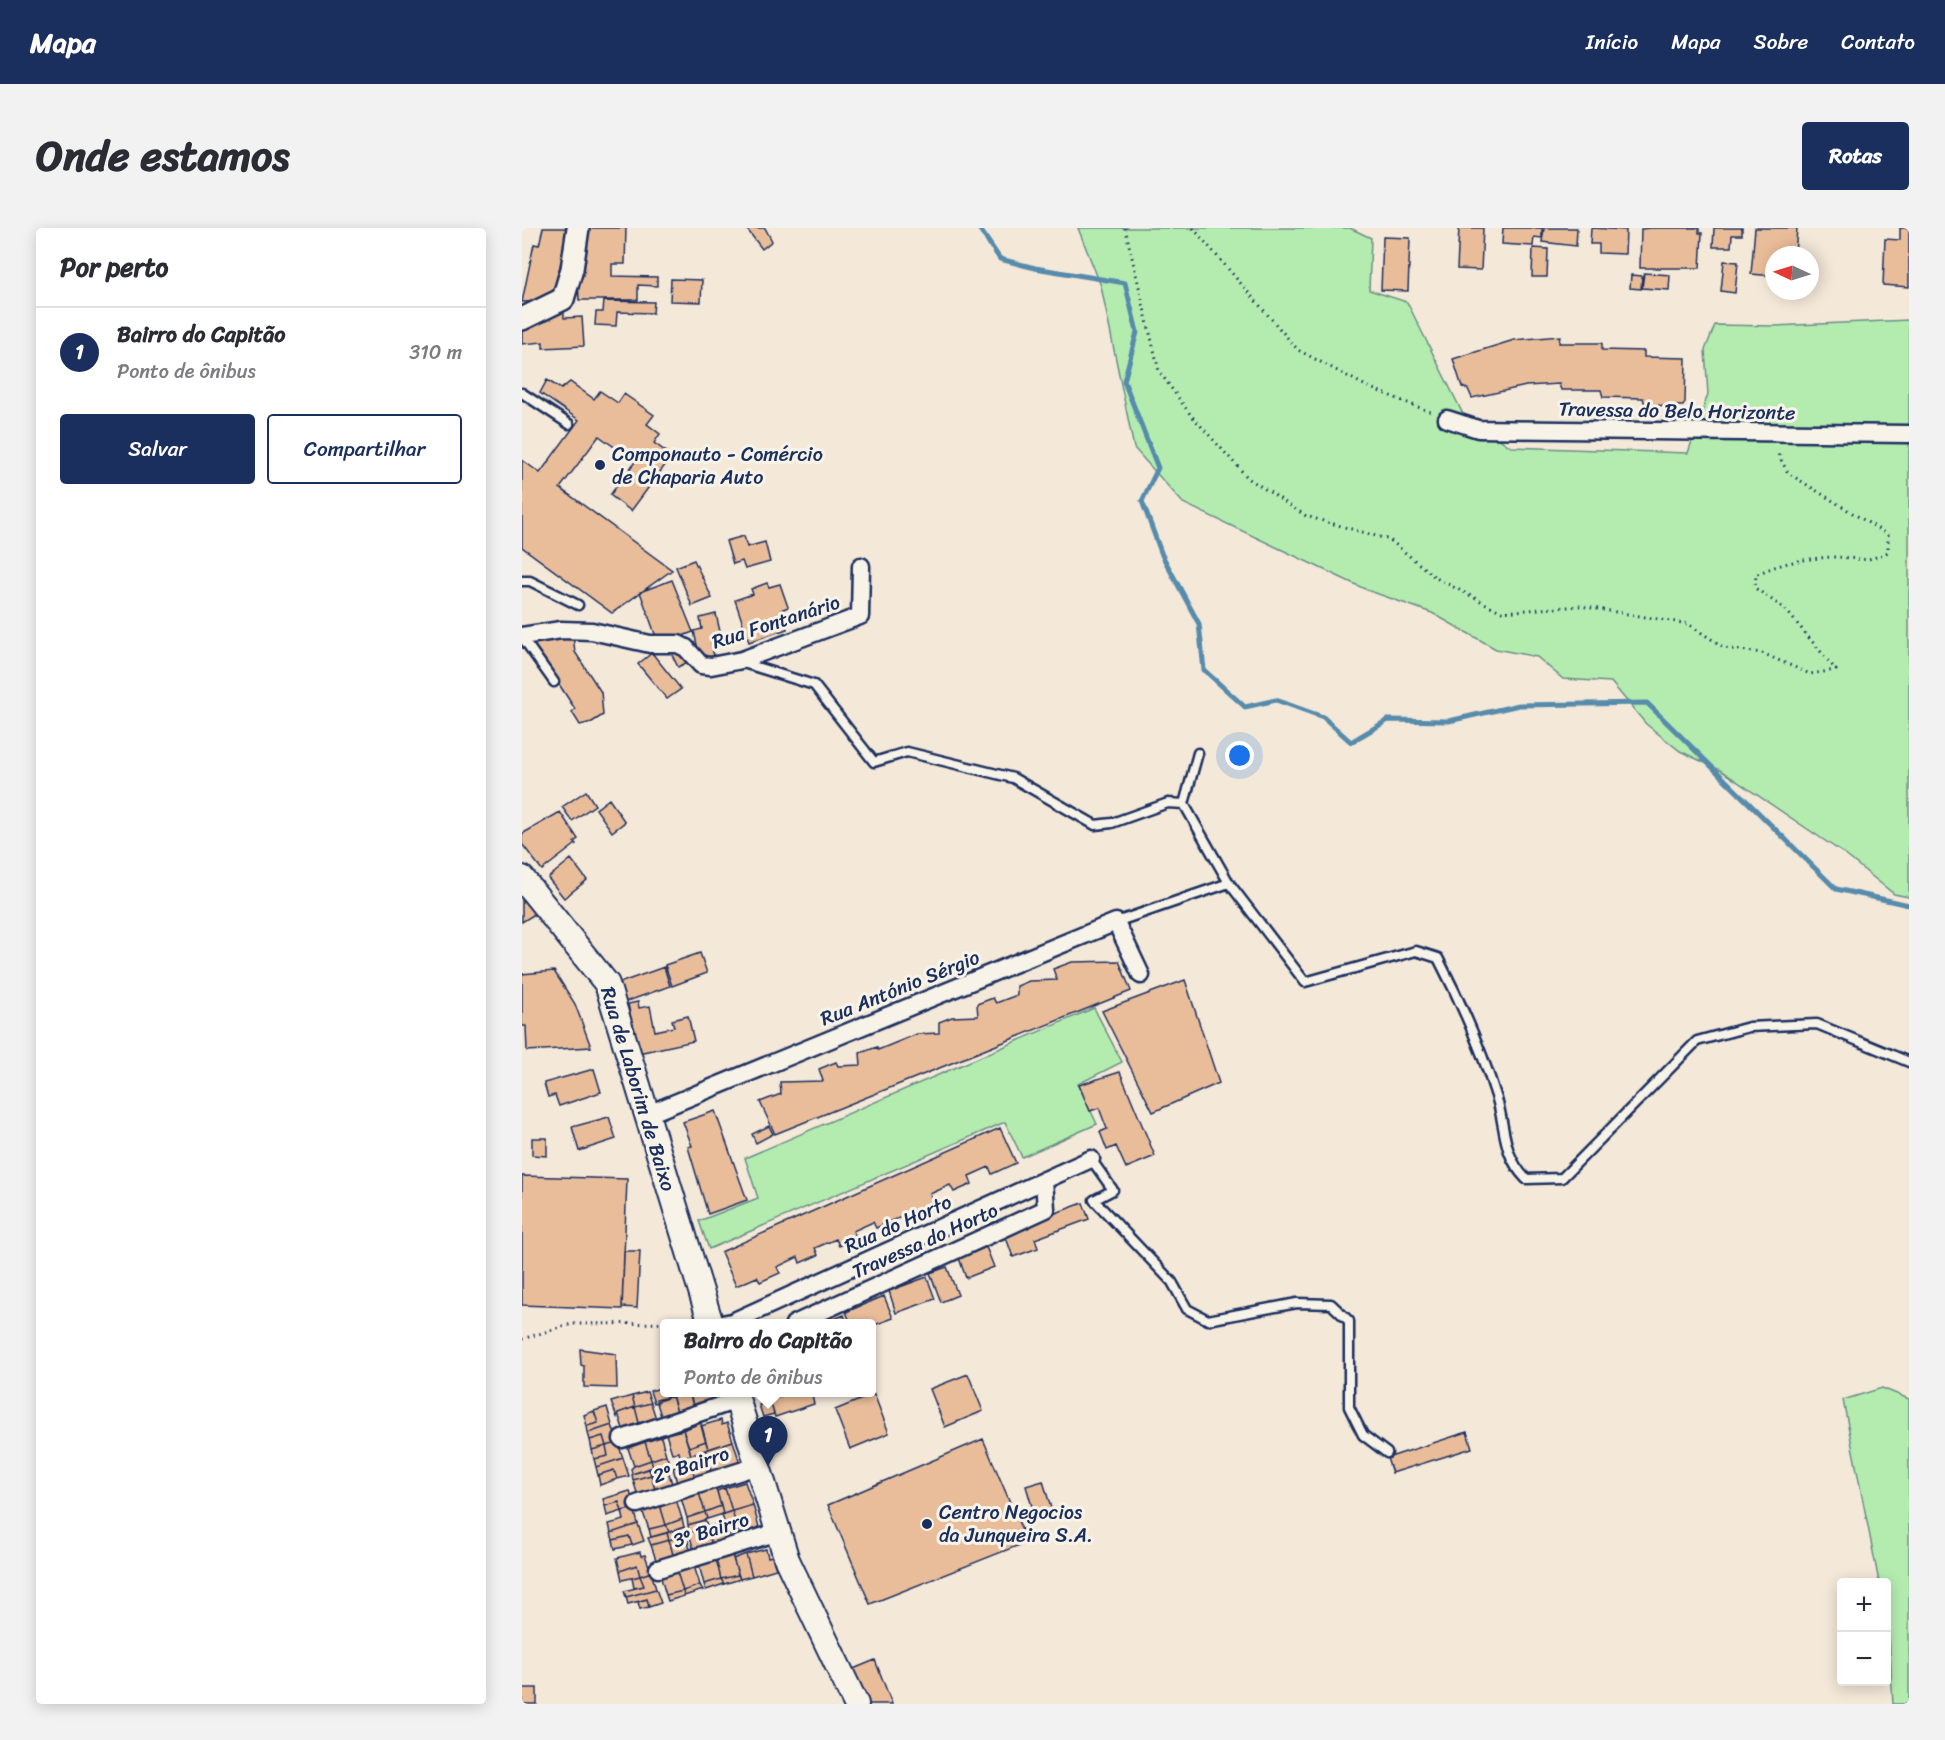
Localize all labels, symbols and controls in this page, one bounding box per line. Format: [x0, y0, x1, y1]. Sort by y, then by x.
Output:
text: Mapa [30, 18, 96, 67]
text: Início [1586, 23, 1638, 61]
text: Mapa [1671, 23, 1721, 61]
text: Sobre [1754, 23, 1808, 61]
text: Contato [1841, 23, 1915, 61]
text: Onde estamos [36, 119, 290, 193]
button: Rotas [1802, 122, 1909, 190]
text: Por perto [60, 244, 168, 290]
north arrow [1765, 246, 1819, 300]
text: Bairro do Capitão [117, 315, 285, 354]
text: 1 [75, 335, 84, 370]
text: 310 m [409, 335, 462, 370]
text: Ponto de ônibus [117, 354, 256, 389]
street label: Travessa do Belo Horizonte [1558, 391, 1796, 431]
button: Salvar [60, 414, 255, 484]
button: Compartilhar [267, 414, 462, 484]
place label: Componauto - Comércio de Chaparia Auto [612, 437, 823, 495]
marker: Componauto - Comércio de Chaparia Auto [593, 458, 607, 472]
street label: Rua Fontanário [707, 585, 845, 659]
your location [1225, 741, 1254, 770]
street label: Rua António Sérgio [815, 940, 985, 1036]
street label: Rua de Laborim de Baixo [590, 982, 686, 1196]
street label: Rua do Horto [839, 1185, 957, 1263]
street label: Travessa do Horto [846, 1193, 1004, 1289]
popup [660, 1319, 876, 1397]
text: Bairro do Capitão [684, 1321, 852, 1360]
text: Ponto de ônibus [684, 1360, 822, 1395]
pin: 1 [748, 1416, 788, 1466]
street label: 2º Bairro [648, 1436, 734, 1494]
place label: Centro Negocios da Junqueira S.A. [939, 1495, 1093, 1553]
street label: 3º Bairro [669, 1502, 754, 1558]
marker: Centro Negocios da Junqueira S.A. [920, 1517, 934, 1531]
map controls [1837, 1578, 1891, 1686]
button: + [1837, 1578, 1891, 1632]
button: − [1837, 1632, 1891, 1686]

